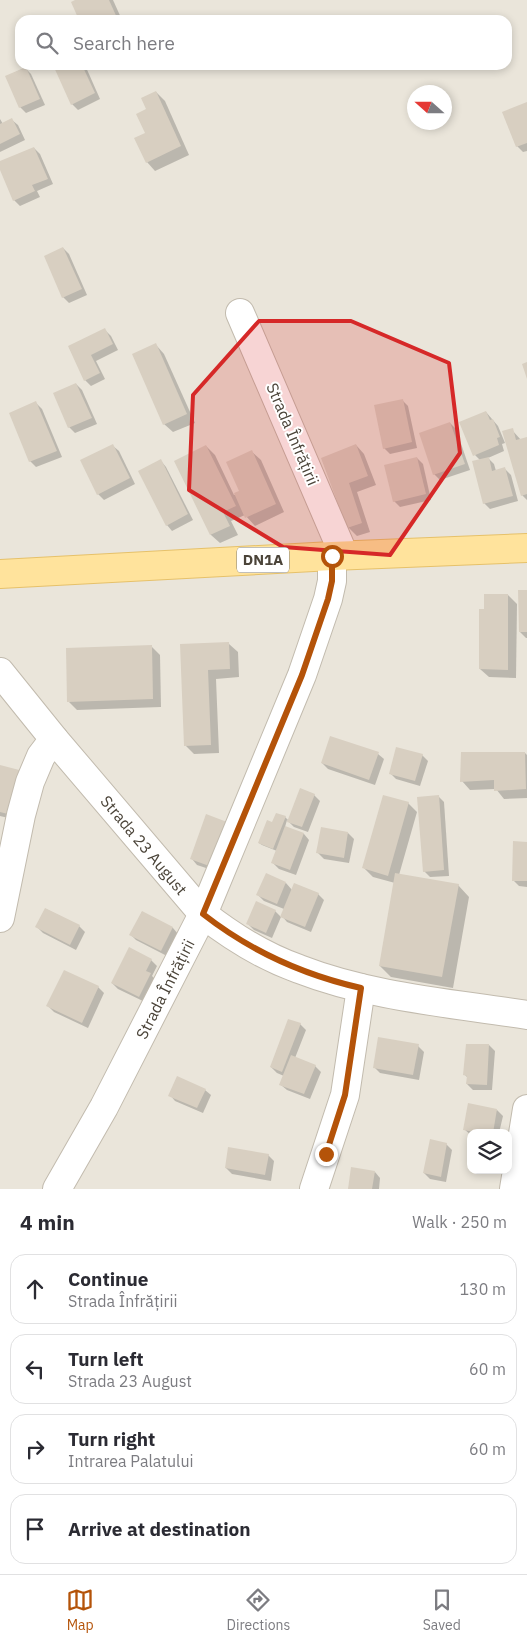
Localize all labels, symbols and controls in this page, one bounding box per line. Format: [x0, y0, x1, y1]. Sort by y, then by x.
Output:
search box [15, 15, 512, 70]
icon: search [33, 29, 61, 57]
text: Search here [73, 31, 175, 55]
north arrow [407, 85, 452, 130]
street label: Strada Înfrățirii [262, 380, 324, 489]
route start [321, 545, 344, 568]
road number: DN1A [237, 548, 289, 572]
street label: Strada 23 August [97, 791, 191, 899]
street label: Strada Înfrățirii [131, 936, 200, 1043]
map controls [467, 1129, 512, 1174]
button: layers [467, 1129, 512, 1174]
route end [315, 1143, 338, 1166]
text: 4 min [20, 1208, 75, 1236]
text: Walk · 250 m [412, 1212, 507, 1232]
text: Continue [68, 1267, 148, 1291]
icon: ahead [21, 1275, 49, 1303]
text: 130 m [459, 1279, 506, 1299]
text: Strada Înfrățirii [68, 1291, 177, 1311]
text: Turn left [68, 1347, 144, 1371]
icon: left [21, 1355, 49, 1383]
text: 60 m [469, 1359, 506, 1379]
text: Strada 23 August [68, 1371, 192, 1391]
text: Turn right [68, 1427, 155, 1451]
icon: right [21, 1435, 49, 1463]
text: 60 m [469, 1439, 506, 1459]
text: Intrarea Palatului [68, 1451, 193, 1471]
icon: arrive [21, 1515, 49, 1543]
text: Arrive at destination [68, 1517, 251, 1541]
tab: Map [66, 1586, 94, 1634]
tab: Directions [227, 1586, 290, 1634]
tab: Saved [423, 1586, 461, 1634]

